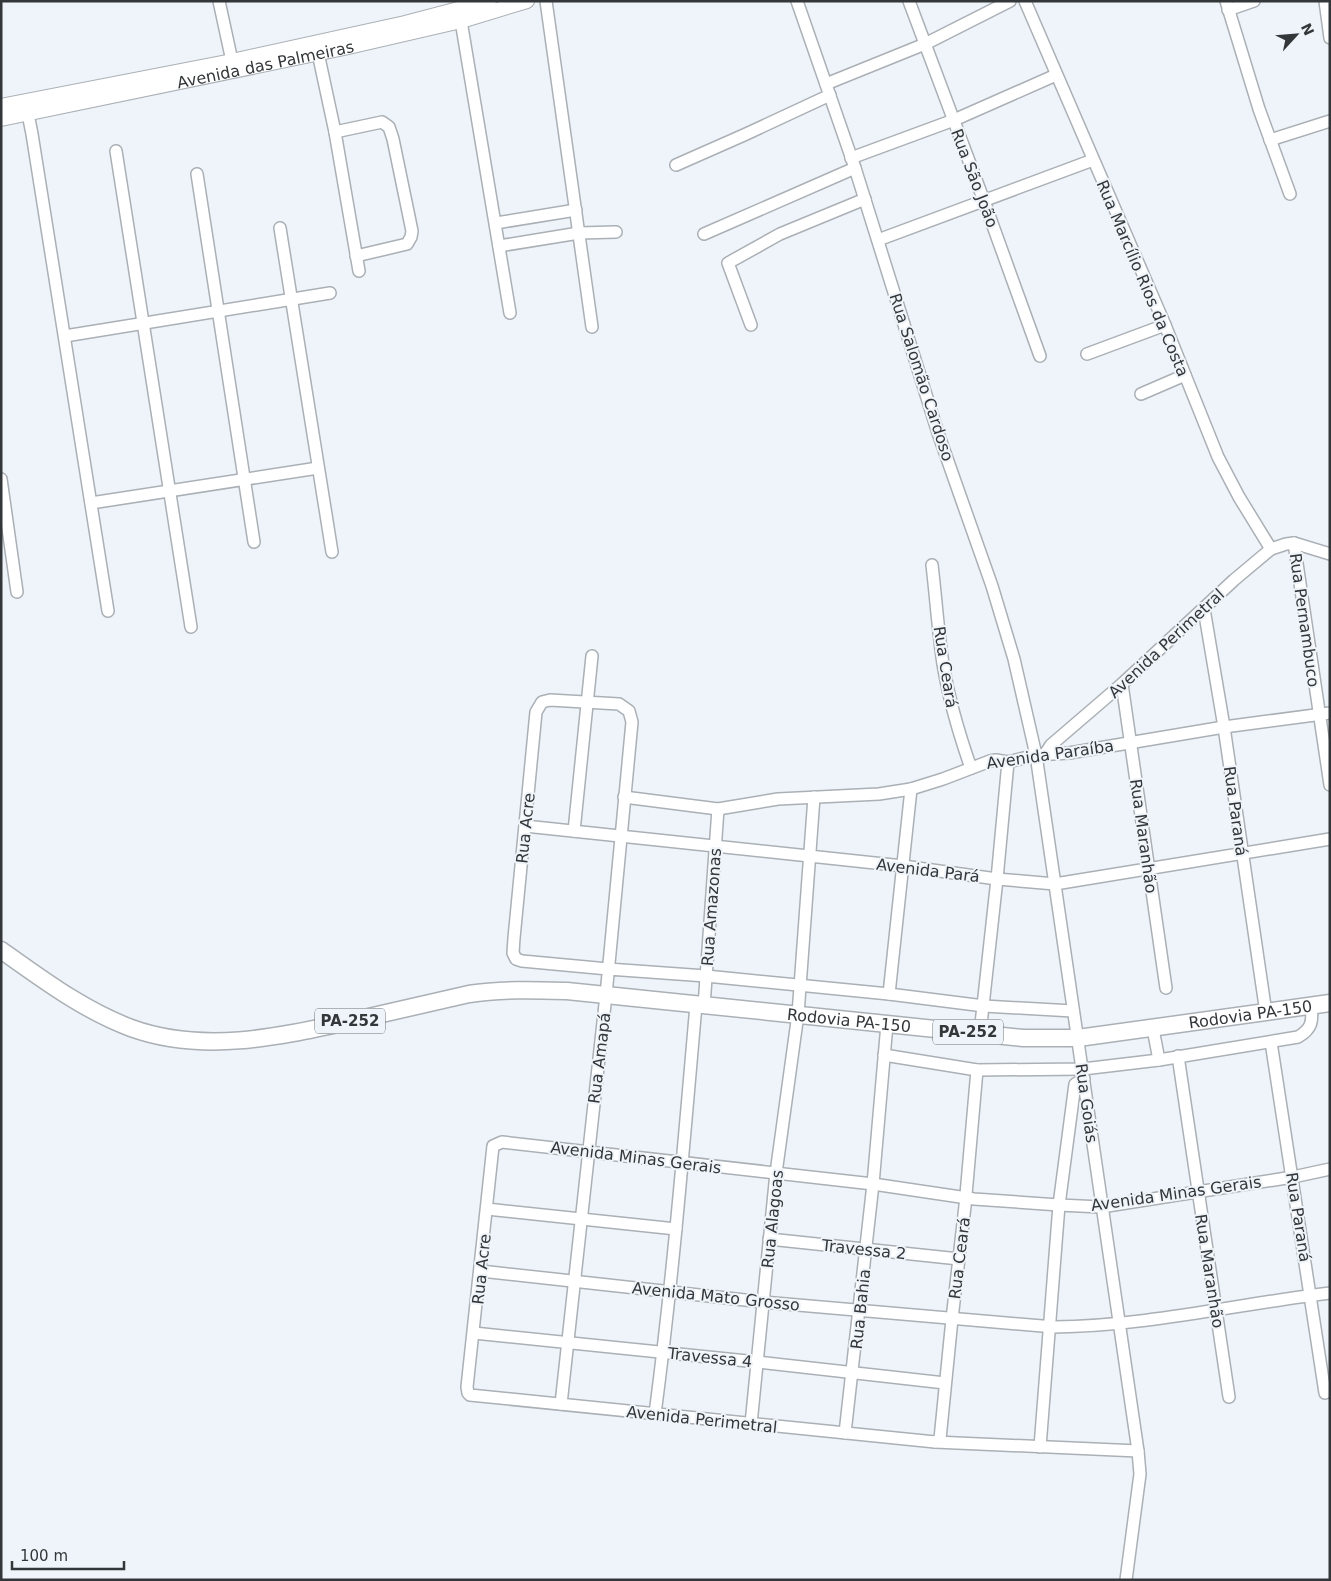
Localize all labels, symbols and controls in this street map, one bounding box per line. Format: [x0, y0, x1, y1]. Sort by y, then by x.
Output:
north arrow [1271, 10, 1321, 60]
text: N [1298, 21, 1317, 38]
street label: Avenida das Palmeiras [175, 37, 356, 92]
street label: Rua São João [947, 126, 1002, 230]
street label: Rua Marcílio Rios da Costa [1092, 177, 1193, 379]
street label: Rua Salomão Cardoso [885, 291, 958, 463]
street label: Rua Pernambuco [1286, 552, 1323, 688]
street label: Avenida Perimetral [1104, 585, 1228, 702]
street label: Rua Ceará [930, 625, 961, 709]
street label: Avenida Paraíba [985, 736, 1115, 773]
street label: Rua Paraná [1220, 765, 1251, 857]
street label: Rua Maranhão [1126, 778, 1161, 894]
street label: Rua Acre [512, 792, 539, 864]
street label: Rua Amazonas [698, 847, 725, 967]
street label: Avenida Pará [875, 855, 981, 886]
street label: Rodovia PA-150 [1187, 997, 1313, 1033]
street label: Rodovia PA-150 [786, 1005, 912, 1036]
road number: PA-252 [315, 1008, 385, 1034]
street label: Rua Amapá [584, 1011, 615, 1105]
road number: PA-252 [933, 1020, 1003, 1044]
street label: Rua Goiás [1072, 1062, 1101, 1144]
street label: Avenida Minas Gerais [549, 1138, 722, 1177]
street label: Rua Alagoas [758, 1169, 787, 1269]
street label: Rua Paraná [1282, 1171, 1315, 1263]
street label: Avenida Minas Gerais [1090, 1172, 1263, 1215]
street label: Rua Maranhão [1191, 1213, 1228, 1330]
street label: Rua Ceará [945, 1216, 974, 1300]
street label: Rua Acre [468, 1233, 495, 1305]
street label: Travessa 2 [820, 1236, 907, 1263]
street label: Rua Bahia [847, 1268, 874, 1350]
street label: Avenida Mato Grosso [631, 1278, 801, 1315]
street label: Travessa 4 [666, 1344, 753, 1371]
street label: Avenida Perimetral [626, 1402, 778, 1437]
scale bar [12, 1538, 125, 1570]
text: 100 m [20, 1547, 68, 1565]

